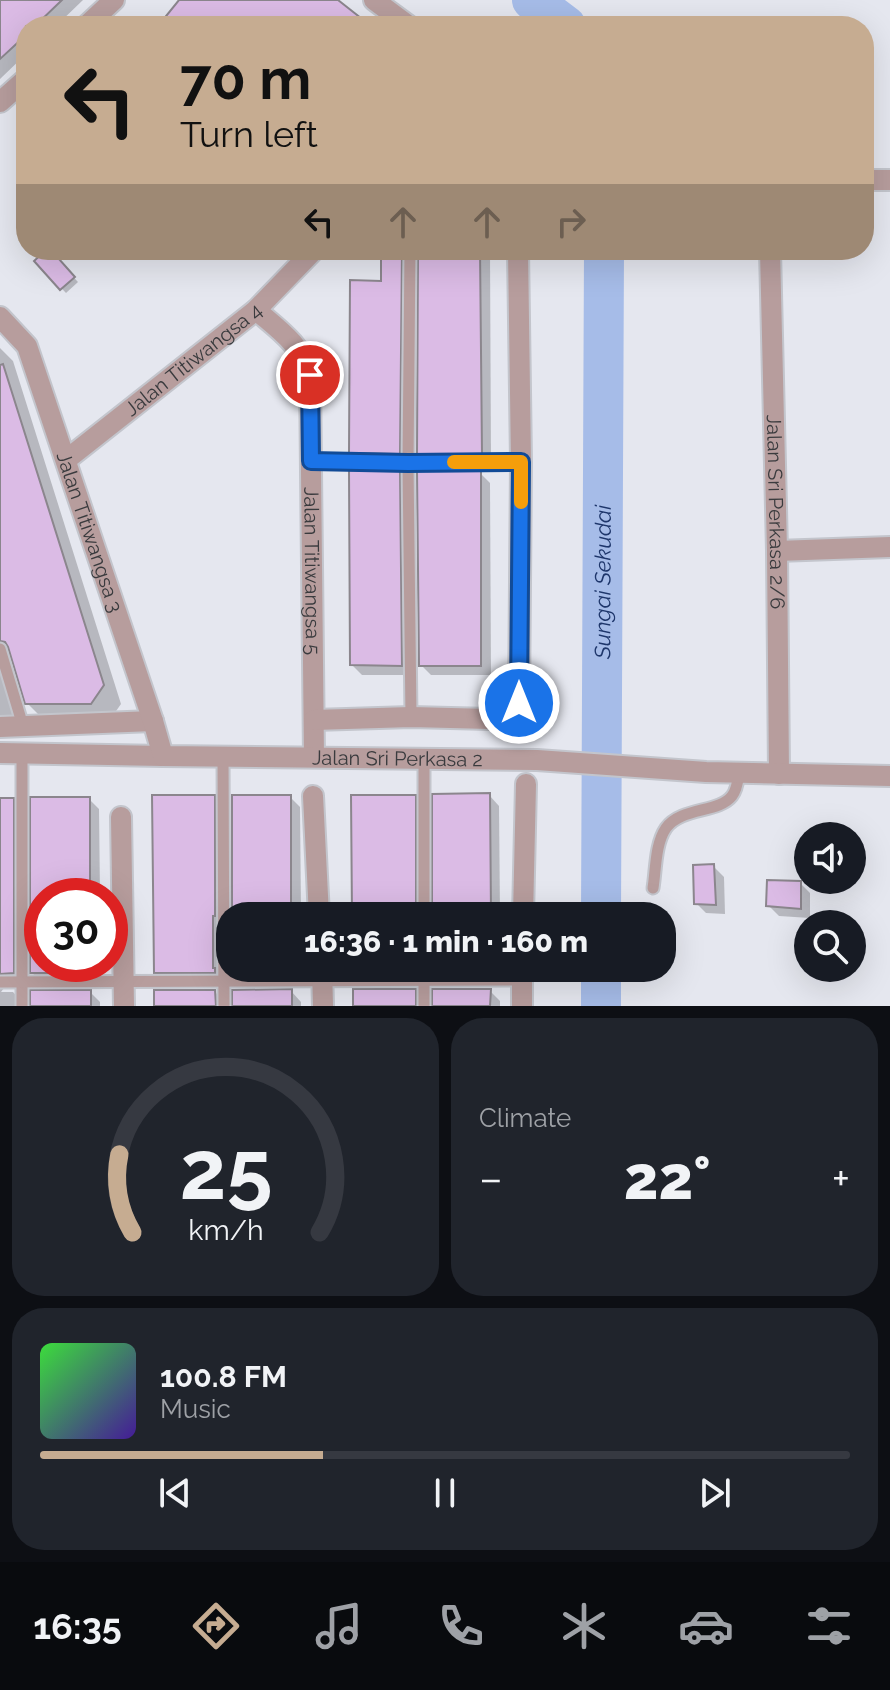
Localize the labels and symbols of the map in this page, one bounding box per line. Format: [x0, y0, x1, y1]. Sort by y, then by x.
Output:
street label: Jalan Titiwangsa 4 [120, 298, 267, 421]
pin [276, 341, 344, 409]
street label: Jalan Sri Perkasa 2/6 [762, 414, 790, 609]
street label: Jalan Titiwangsa 3 [51, 449, 128, 616]
street label: Jalan Titiwangsa 5 [299, 487, 325, 655]
water label: Sungai Sekudai [589, 504, 616, 660]
position arrow [477, 661, 561, 745]
street label: Jalan Sri Perkasa 2 [312, 746, 483, 771]
speed limit sign: 30 [24, 878, 128, 982]

